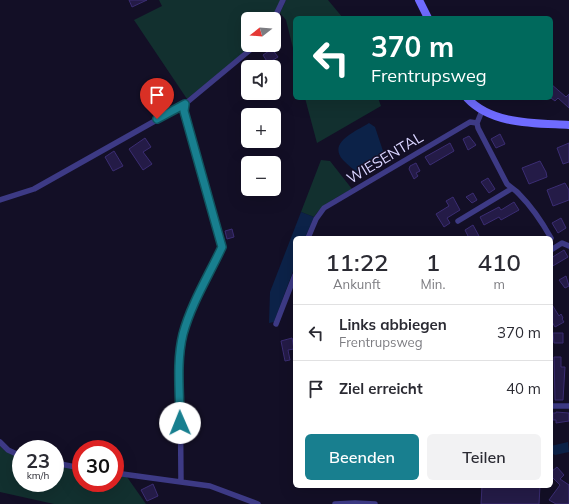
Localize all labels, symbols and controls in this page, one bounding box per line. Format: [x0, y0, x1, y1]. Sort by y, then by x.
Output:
north arrow [241, 12, 281, 52]
map controls [241, 12, 281, 196]
text: 370 m [371, 29, 454, 64]
icon: left [305, 32, 357, 84]
button: sound [241, 60, 281, 100]
text: Frentrupsweg [371, 64, 487, 87]
pin [140, 78, 174, 119]
icon: arrive [146, 84, 168, 106]
button: + [241, 108, 281, 148]
street label: WIESENTAL [343, 127, 426, 188]
button: − [241, 156, 281, 196]
text: 11:22 [325, 247, 388, 277]
text: 1 [426, 247, 440, 277]
text: 410 [478, 247, 521, 277]
text: Ankunft [333, 276, 381, 292]
text: Min. [421, 276, 445, 292]
text: m [494, 276, 505, 292]
text: Links abbiegen [339, 315, 447, 334]
icon: left [305, 322, 327, 344]
text: 370 m [497, 323, 541, 342]
text: Frentrupsweg [339, 334, 423, 350]
icon: arrive [305, 378, 327, 400]
text: Ziel erreicht [339, 379, 423, 398]
text: 40 m [506, 379, 541, 398]
position arrow [159, 402, 201, 444]
button: Beenden [305, 434, 419, 480]
button: Teilen [427, 434, 541, 480]
speed limit sign: 30 [72, 440, 124, 492]
text: 23 [26, 448, 50, 473]
text: km/h [27, 469, 49, 482]

